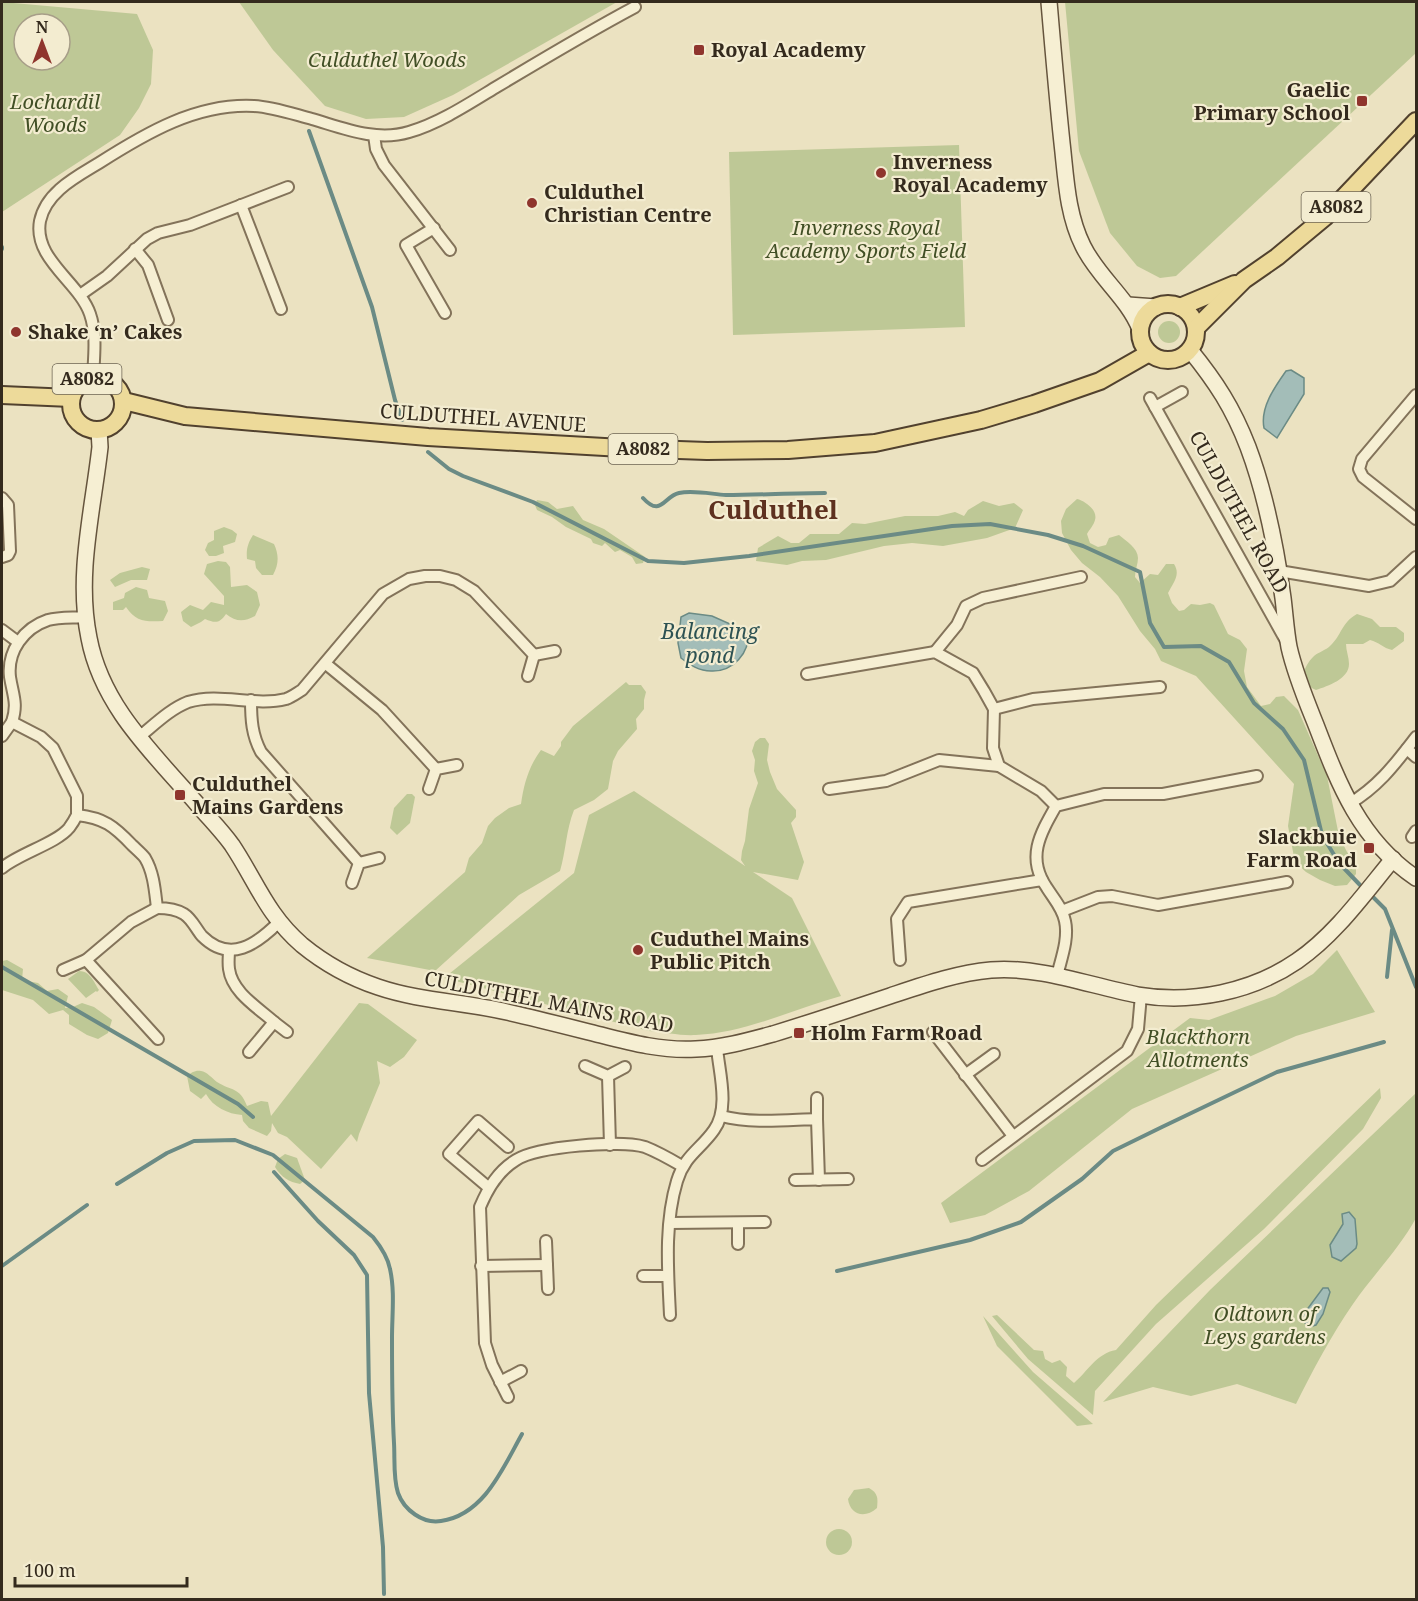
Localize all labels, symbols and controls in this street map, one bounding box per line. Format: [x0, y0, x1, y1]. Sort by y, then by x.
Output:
north arrow [12, 12, 72, 72]
text: N [36, 16, 49, 38]
place label: Royal Academy [711, 36, 866, 63]
marker: Royal Academy [692, 43, 706, 57]
park label: Culduthel Woods [308, 46, 466, 73]
place label: Gaelic Primary School [1194, 76, 1350, 126]
park label: Lochardil Woods [9, 88, 100, 138]
marker: Gaelic Primary School [1355, 94, 1369, 108]
place label: Inverness Royal Academy [893, 148, 1048, 198]
marker: Inverness Royal Academy [874, 166, 888, 180]
place label: Culduthel Christian Centre [544, 178, 712, 228]
road number: A8082 [1302, 192, 1370, 222]
marker: Culduthel Christian Centre [525, 196, 539, 210]
park label: Inverness Royal Academy Sports Field [764, 214, 967, 264]
place label: Shake ‘n’ Cakes [28, 318, 182, 345]
marker: Shake ‘n’ Cakes [9, 325, 23, 339]
road number: A8082 [52, 364, 122, 394]
street label: CULDUTHEL AVENUE [379, 397, 587, 438]
street label: CULDUTHEL ROAD [1184, 426, 1295, 598]
road number: A8082 [608, 434, 678, 464]
district label: Culduthel [708, 491, 838, 527]
water label: Balancing pond [660, 617, 760, 669]
place label: Culduthel Mains Gardens [192, 770, 343, 820]
marker: Culduthel Mains Gardens [173, 788, 187, 802]
place label: Slackbuie Farm Road [1247, 823, 1357, 873]
marker: Slackbuie Farm Road [1362, 841, 1376, 855]
place label: Cuduthel Mains Public Pitch [650, 925, 809, 975]
marker: Cuduthel Mains Public Pitch [631, 943, 645, 957]
street label: CULDUTHEL MAINS ROAD [422, 964, 676, 1039]
place label: Holm Farm Road [811, 1019, 982, 1046]
park label: Blackthorn Allotments [1145, 1023, 1250, 1073]
marker: Holm Farm Road [792, 1026, 806, 1040]
park label: Oldtown of Leys gardens [1203, 1300, 1326, 1350]
scale bar [15, 1550, 188, 1588]
text: 100 m [24, 1558, 76, 1582]

